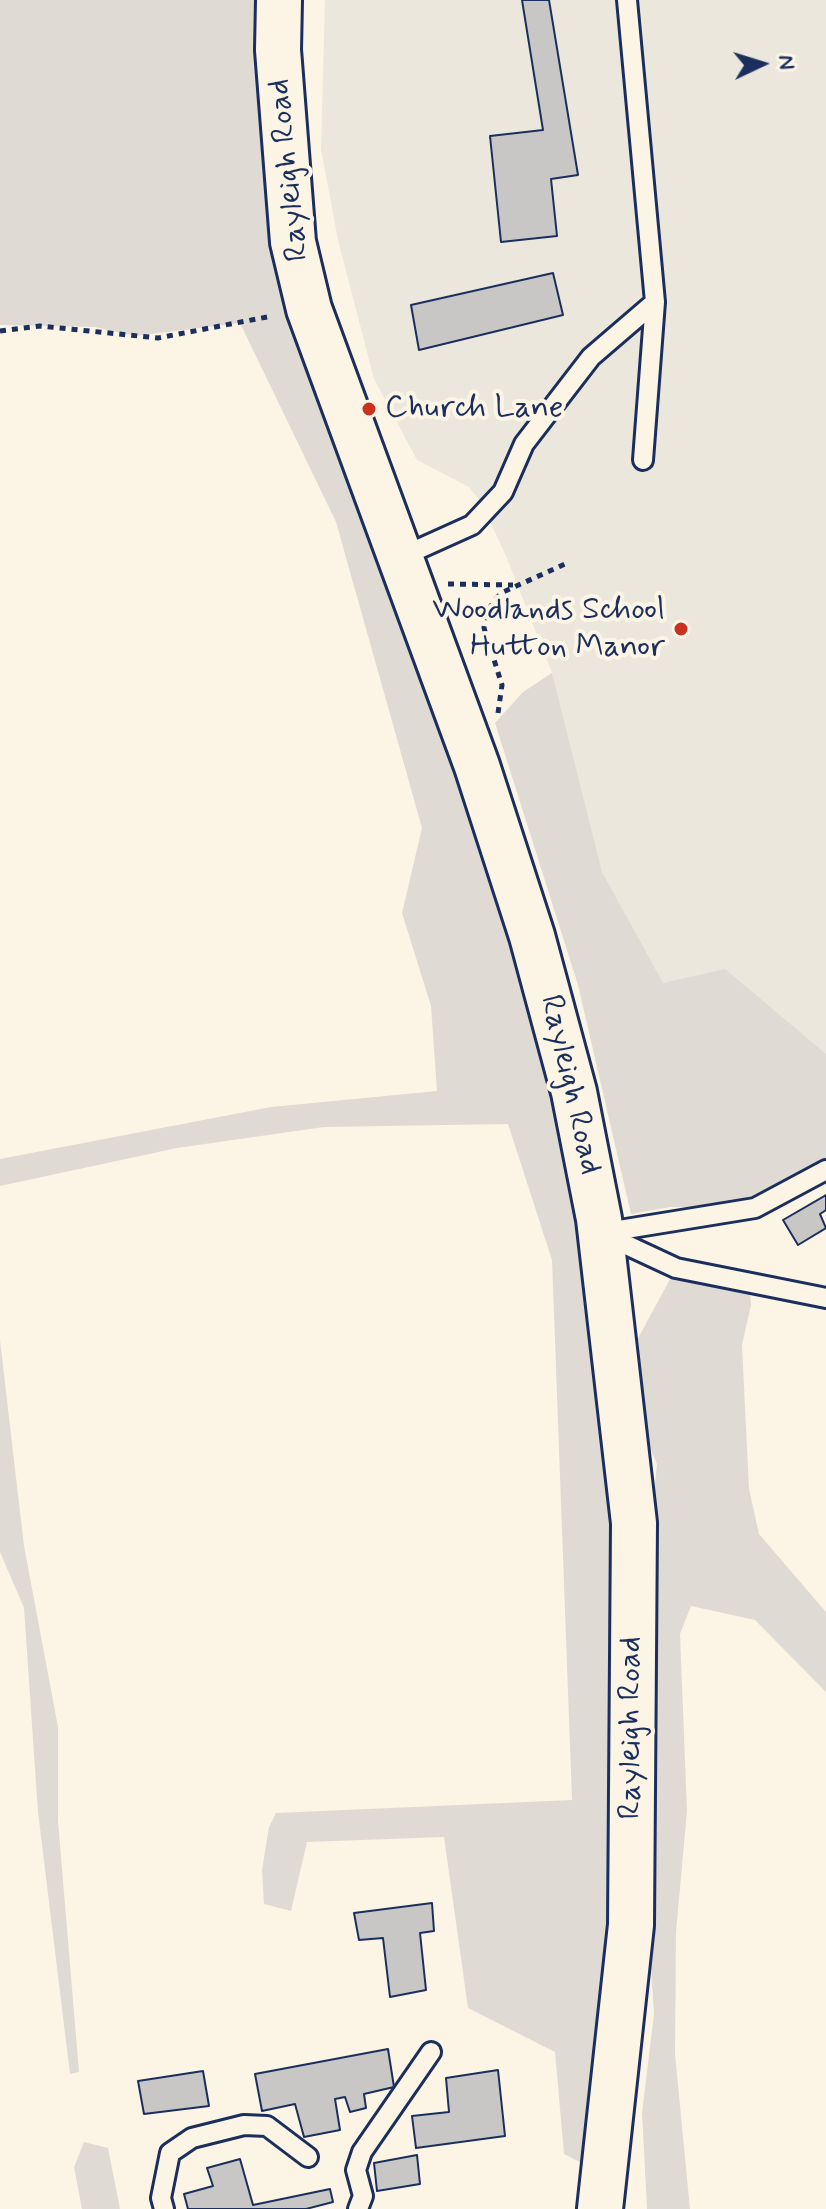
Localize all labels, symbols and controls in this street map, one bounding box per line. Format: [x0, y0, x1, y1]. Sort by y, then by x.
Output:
north arrow [722, 24, 802, 104]
text: N [771, 54, 800, 71]
street label: Rayleigh Road [261, 77, 319, 263]
place label: Church Lane [385, 390, 563, 428]
marker: Church Lane [360, 400, 378, 418]
place label: Woodlands School Hutton Manor [432, 592, 665, 667]
marker: Woodlands School Hutton Manor [672, 620, 690, 638]
street label: Rayleigh Road [530, 991, 608, 1179]
street label: Rayleigh Road [613, 1636, 651, 1820]

